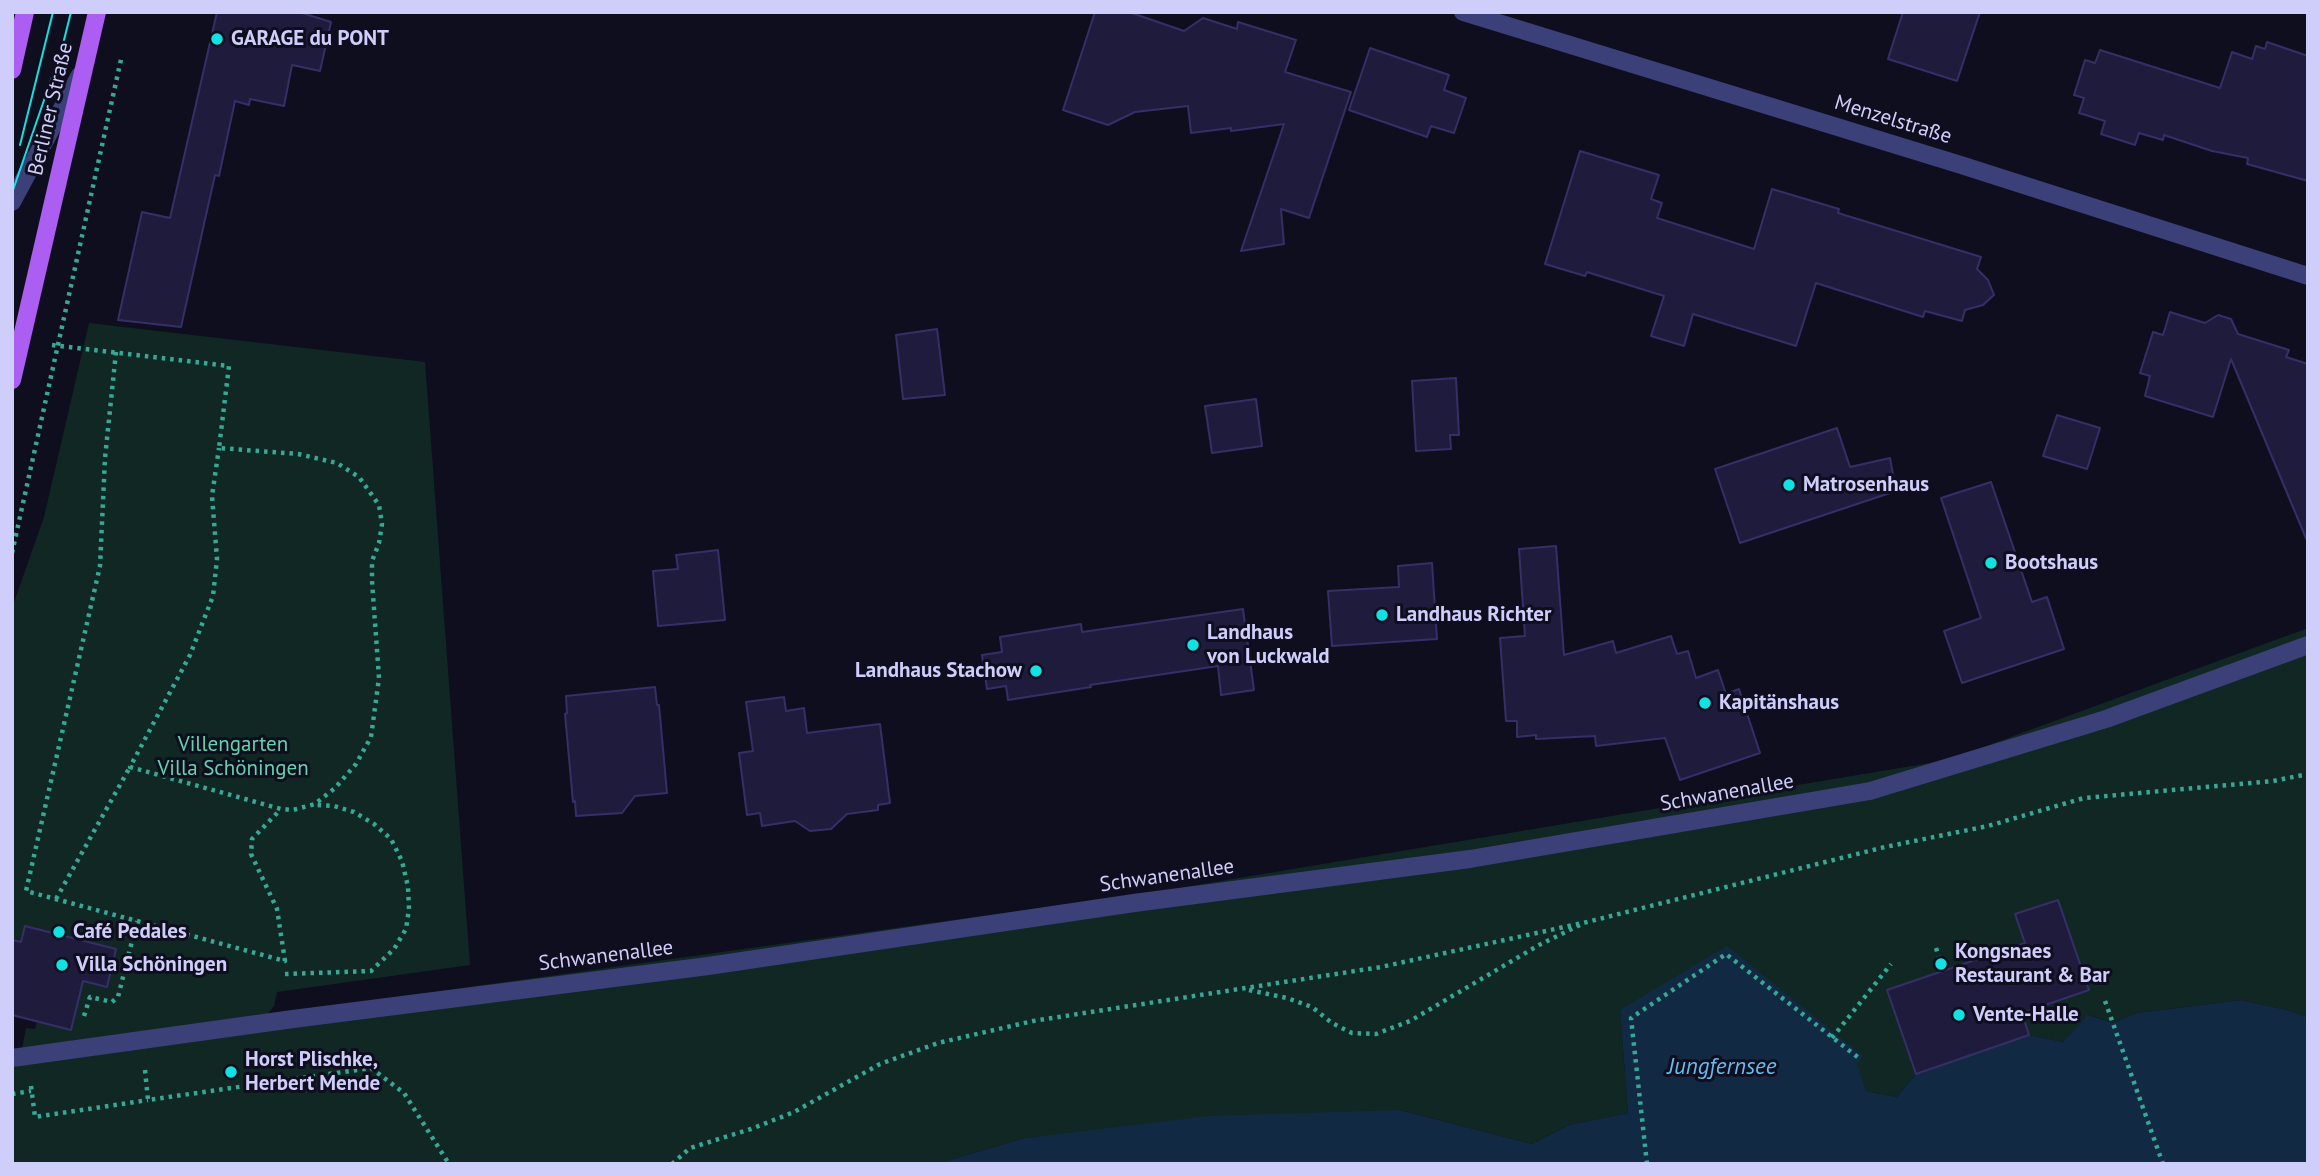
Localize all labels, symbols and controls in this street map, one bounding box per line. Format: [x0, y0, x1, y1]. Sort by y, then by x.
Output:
place label: GARAGE du PONT [231, 26, 389, 52]
marker: GARAGE du PONT [209, 31, 225, 47]
street label: Berliner Straße [23, 40, 79, 178]
street label: Menzelstraße [1831, 90, 1955, 150]
place label: Matrosenhaus [1803, 472, 1929, 498]
marker: Matrosenhaus [1781, 477, 1797, 493]
place label: Bootshaus [2005, 550, 2098, 576]
marker: Bootshaus [1983, 555, 1999, 571]
place label: Landhaus Richter [1396, 602, 1551, 628]
marker: Landhaus Richter [1374, 607, 1390, 623]
place label: Landhaus von Luckwald [1207, 620, 1329, 670]
marker: Landhaus von Luckwald [1185, 637, 1201, 653]
place label: Landhaus Stachow [855, 658, 1022, 684]
marker: Landhaus Stachow [1028, 663, 1044, 679]
place label: Kapitänshaus [1719, 690, 1839, 716]
marker: Kapitänshaus [1697, 695, 1713, 711]
park label: Villengarten Villa Schöningen [157, 732, 309, 782]
street label: Schwanenallee [1658, 769, 1796, 817]
street label: Schwanenallee [1098, 854, 1236, 898]
place label: Café Pedales [73, 919, 187, 945]
marker: Café Pedales [51, 924, 67, 940]
street label: Schwanenallee [537, 935, 675, 977]
place label: Kongsnaes Restaurant & Bar [1955, 939, 2110, 989]
place label: Villa Schöningen [76, 952, 227, 978]
marker: Kongsnaes Restaurant & Bar [1933, 956, 1949, 972]
marker: Villa Schöningen [54, 957, 70, 973]
place label: Vente-Halle [1973, 1002, 2079, 1028]
marker: Vente-Halle [1951, 1007, 1967, 1023]
place label: Horst Plischke, Herbert Mende [245, 1047, 380, 1097]
water label: Jungfernsee [1668, 1053, 1776, 1081]
marker: Horst Plischke, Herbert Mende [223, 1064, 239, 1080]

